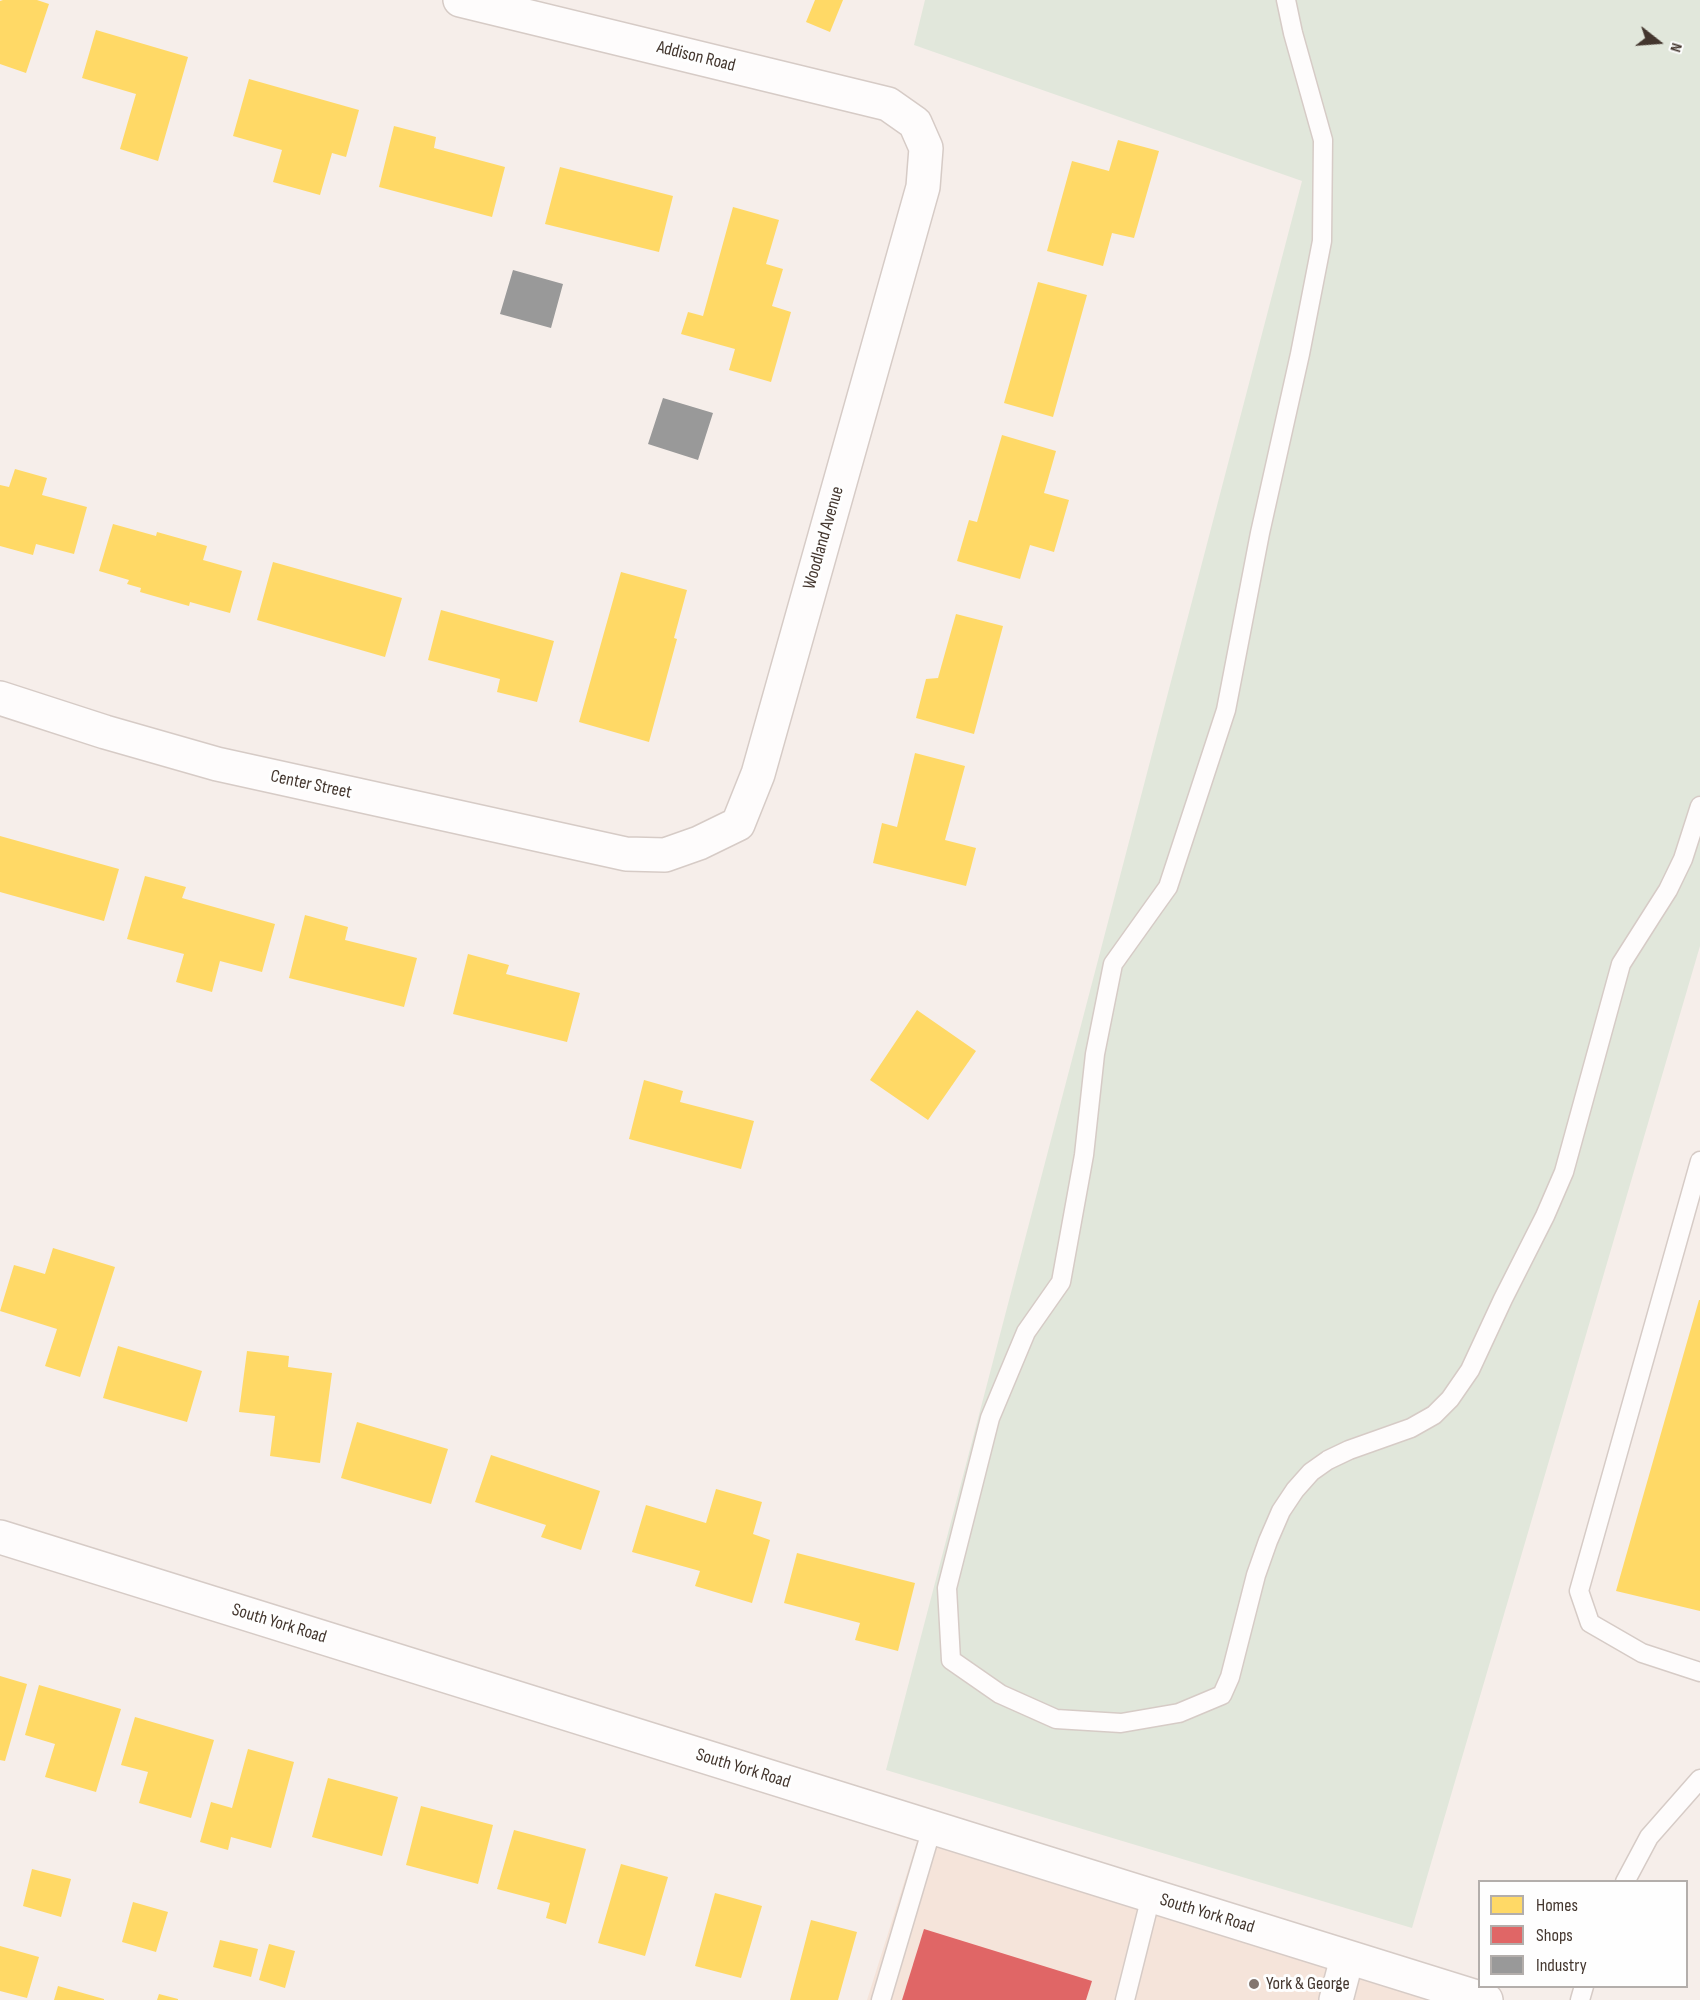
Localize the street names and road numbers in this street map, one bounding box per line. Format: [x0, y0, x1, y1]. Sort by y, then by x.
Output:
street label: Addison Road [654, 37, 738, 77]
street label: Woodland Avenue [799, 484, 849, 592]
street label: Center Street [269, 766, 353, 804]
street label: South York Road [229, 1599, 329, 1649]
street label: South York Road [693, 1744, 793, 1794]
street label: South York Road [1157, 1889, 1257, 1939]

